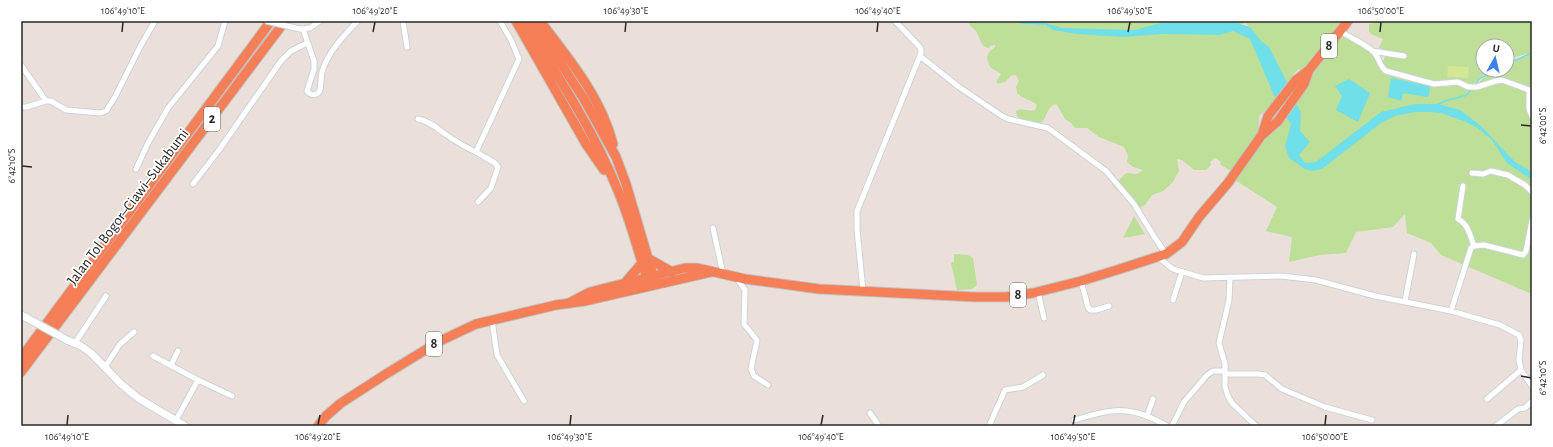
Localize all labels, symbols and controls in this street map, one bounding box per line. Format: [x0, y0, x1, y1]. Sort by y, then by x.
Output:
text: 106°49'10"E [101, 6, 145, 16]
text: 106°49'20"E [353, 6, 398, 16]
text: 106°49'30"E [604, 6, 648, 16]
text: 106°49'40"E [855, 6, 901, 16]
text: 106°49'50"E [1108, 6, 1152, 16]
text: 106°50'00"E [1358, 6, 1404, 16]
road number: 8 [1321, 34, 1337, 58]
north arrow [1475, 38, 1515, 78]
text: U [1492, 43, 1501, 55]
road number: 2 [204, 107, 220, 131]
text: 6°42'00"S [1538, 107, 1548, 144]
street label: Jalan Tol Bogor–Ciawi–Sukabumi [64, 126, 192, 288]
text: 6°42'10"S [7, 148, 17, 183]
road number: 8 [1010, 283, 1026, 307]
road number: 8 [426, 332, 442, 356]
text: 6°42'10"S [1538, 360, 1548, 395]
text: 106°49'10"E [45, 432, 89, 442]
text: 106°49'20"E [296, 432, 341, 442]
text: 106°49'30"E [548, 432, 592, 442]
text: 106°49'40"E [798, 432, 844, 442]
text: 106°49'50"E [1051, 432, 1095, 442]
text: 106°50'00"E [1302, 432, 1348, 442]

